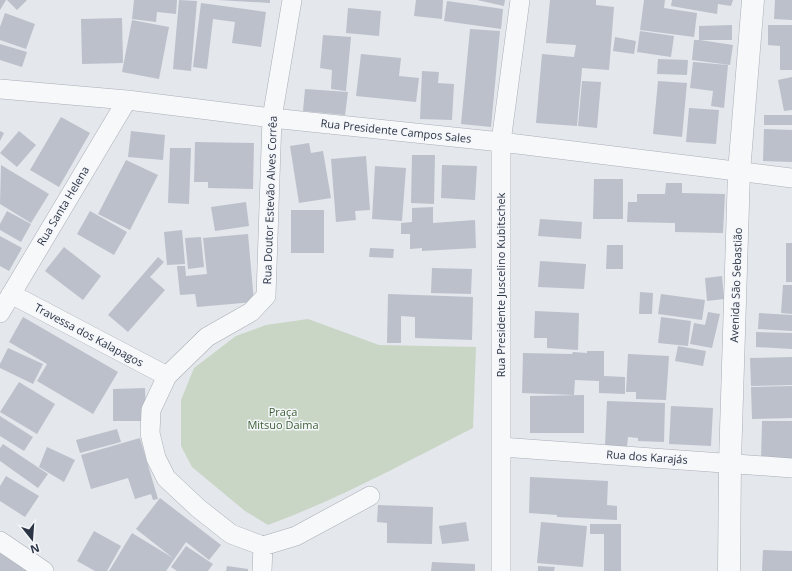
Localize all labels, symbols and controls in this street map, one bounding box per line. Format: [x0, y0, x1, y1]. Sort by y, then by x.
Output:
street label: Rua Doutor Estevão Alves Corrêa [259, 115, 280, 284]
street label: Rua Presidente Campos Sales [320, 115, 472, 146]
street label: Rua Santa Helena [33, 163, 92, 248]
street label: Rua Presidente Juscelino Kubitschek [493, 192, 508, 377]
street label: Avenida São Sebastião [726, 227, 745, 343]
street label: Travessa dos Kalapagos [32, 299, 146, 370]
park label: Praça Mitsuo Daima [247, 404, 319, 432]
street label: Rua dos Karajás [606, 446, 688, 467]
north arrow [12, 519, 52, 559]
text: N [29, 541, 42, 558]

